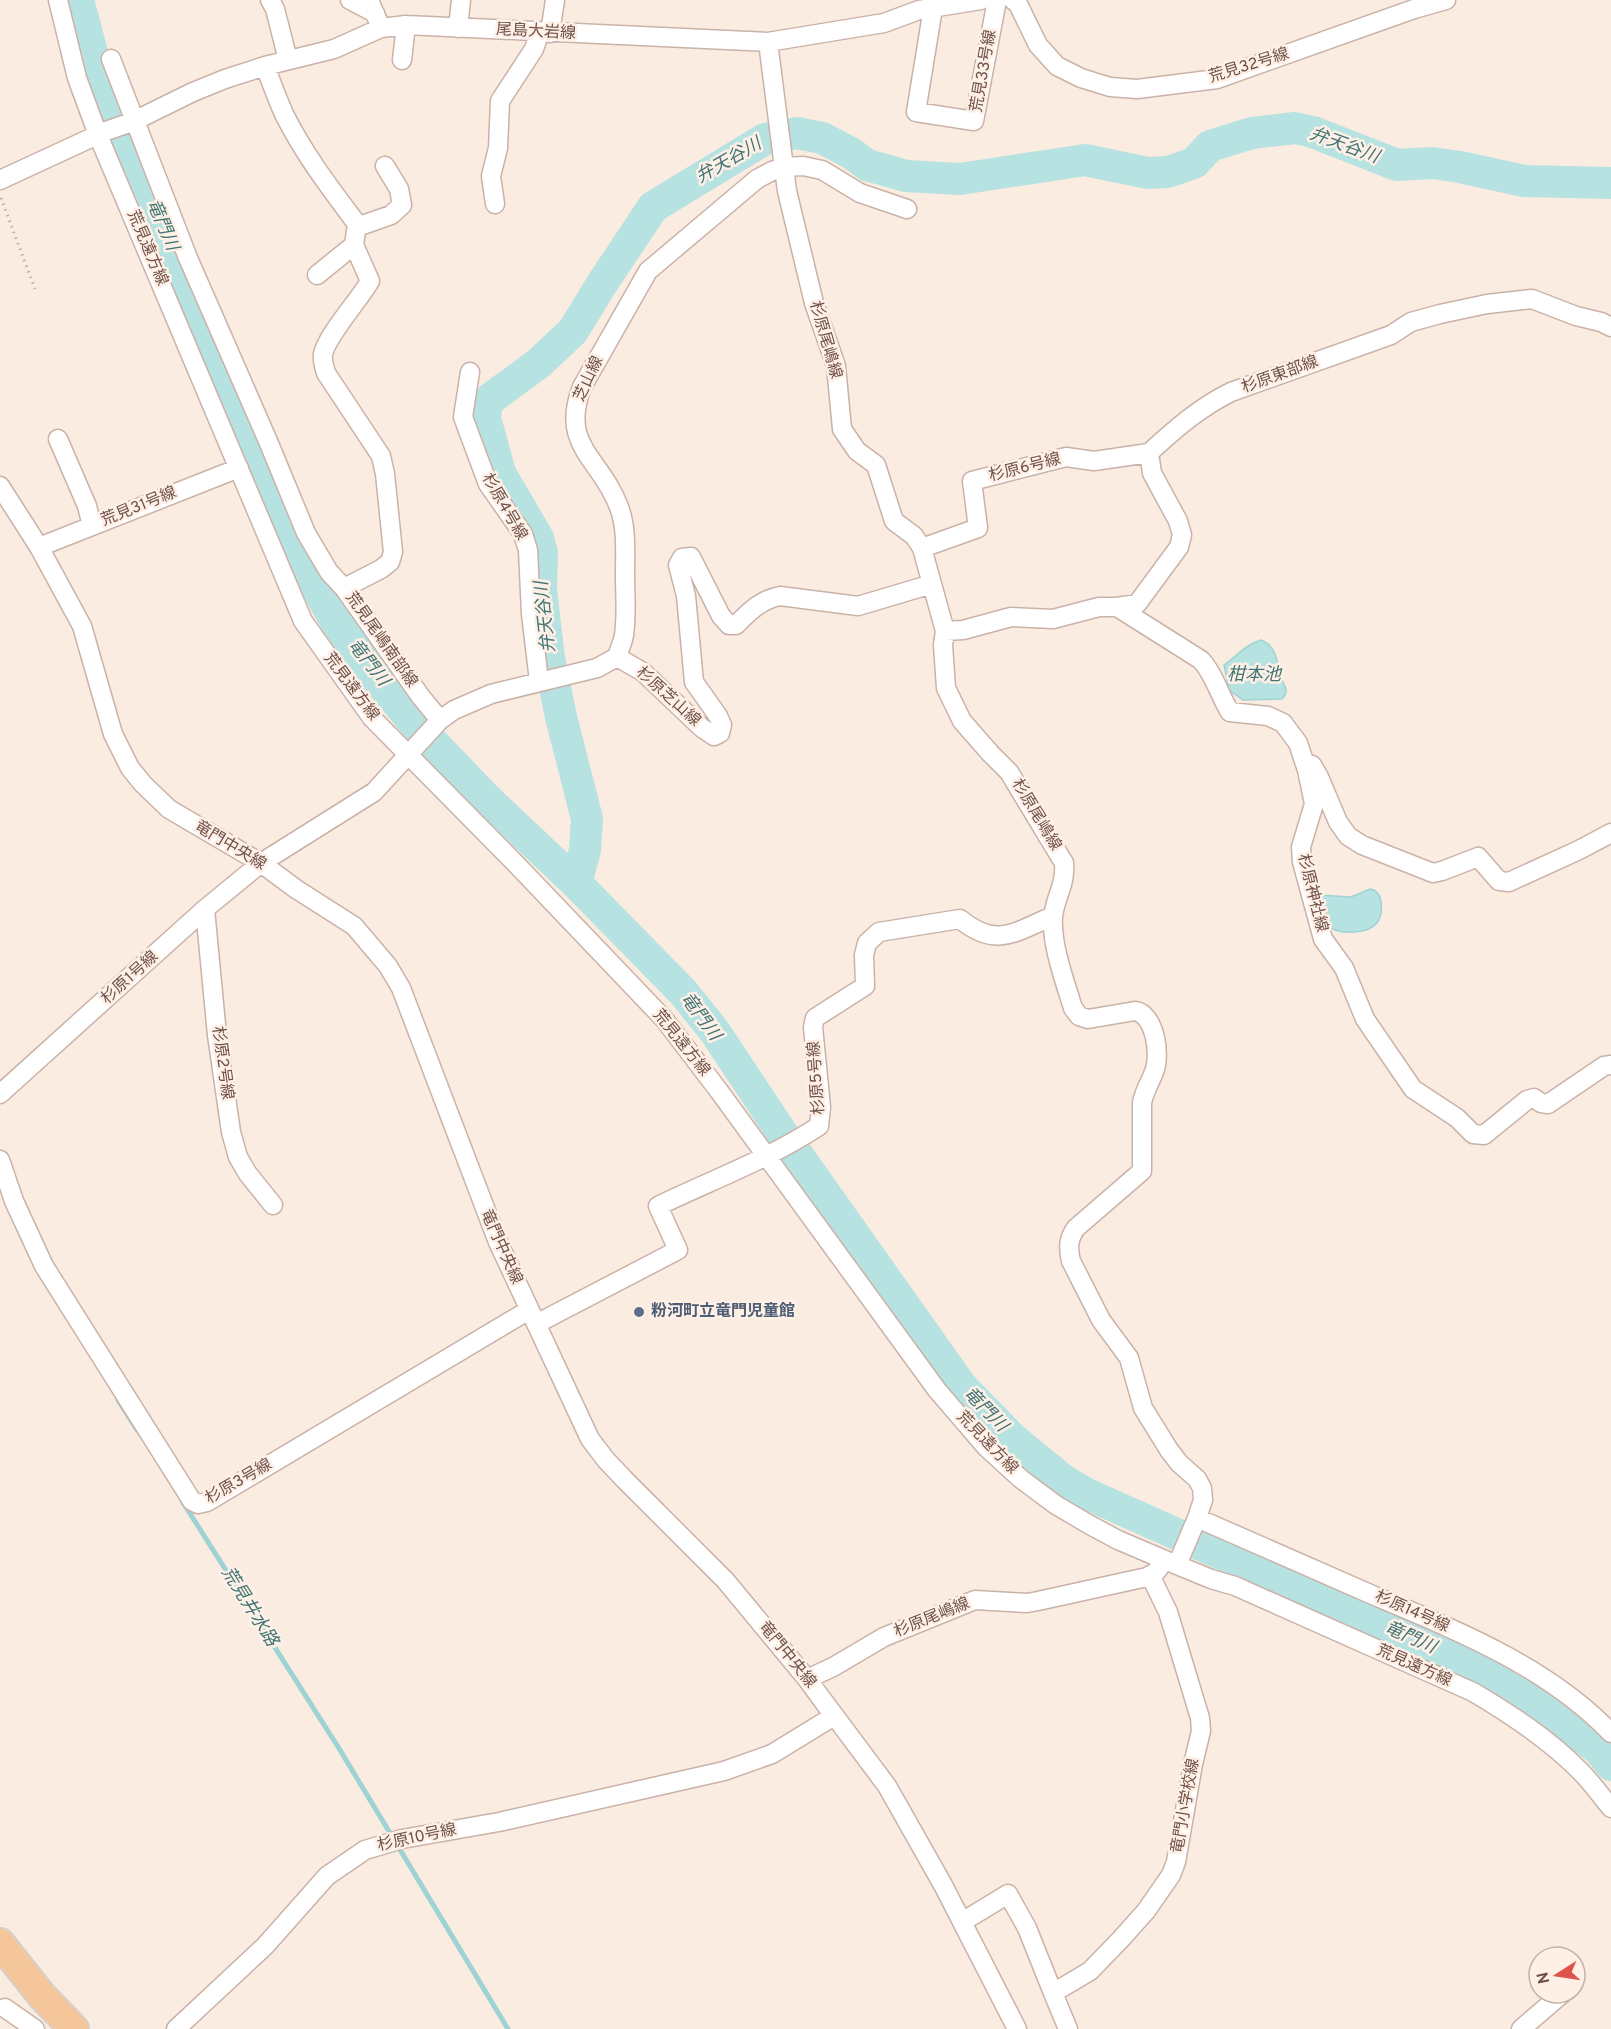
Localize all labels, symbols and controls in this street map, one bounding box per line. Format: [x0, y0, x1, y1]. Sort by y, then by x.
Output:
street label: 尾島大岩線 [496, 20, 576, 44]
street label: 荒見33号線 [967, 28, 1001, 114]
street label: 荒見32号線 [1206, 44, 1292, 88]
water label: 弁天谷川 [1306, 123, 1384, 170]
water label: 弁天谷川 [692, 132, 768, 189]
water label: 竜門川 [141, 196, 184, 256]
street label: 荒見遠方線 [122, 207, 172, 289]
street label: 杉原尾嶋線 [804, 299, 846, 381]
street label: 杉原東部線 [1239, 352, 1321, 398]
street label: 芝山線 [570, 353, 608, 405]
street label: 杉原6号線 [987, 449, 1063, 487]
street label: 杉原4号線 [477, 470, 531, 544]
street label: 荒見31号線 [98, 483, 180, 531]
water label: 弁天谷川 [531, 578, 561, 654]
street label: 荒見尾嶋南部線 [341, 588, 421, 692]
water label: 竜門川 [342, 635, 395, 693]
street label: 荒見遠方線 [319, 649, 383, 725]
street label: 杉原芝山線 [632, 663, 704, 731]
water label: 柑本池 [1227, 664, 1283, 687]
street label: 杉原尾嶋線 [1007, 776, 1065, 854]
street label: 竜門中央線 [191, 817, 269, 875]
street label: 杉原神社線 [1293, 852, 1331, 934]
street label: 杉原1号線 [97, 947, 163, 1009]
water label: 竜門川 [675, 988, 726, 1047]
street label: 荒見遠方線 [648, 1006, 714, 1080]
street label: 杉原2号線 [207, 1025, 237, 1101]
street label: 杉原5号線 [804, 1040, 830, 1116]
street label: 竜門中央線 [476, 1206, 526, 1288]
place label: 粉河町立竜門児童館 [651, 1302, 795, 1322]
marker: 粉河町立竜門児童館 [632, 1305, 646, 1319]
water label: 竜門川 [958, 1383, 1013, 1439]
street label: 荒見遠方線 [952, 1407, 1022, 1479]
street label: 杉原3号線 [202, 1455, 276, 1509]
water label: 荒見井水路 [215, 1563, 284, 1653]
street label: 杉原14号線 [1372, 1587, 1452, 1637]
street label: 杉原尾嶋線 [891, 1594, 973, 1642]
water label: 竜門川 [1381, 1617, 1441, 1660]
street label: 竜門中央線 [754, 1618, 820, 1692]
street label: 荒見遠方線 [1373, 1641, 1455, 1691]
street label: 竜門小学校線 [1168, 1757, 1204, 1855]
street label: 杉原10号線 [376, 1820, 458, 1856]
north arrow [1527, 1945, 1587, 2005]
text: N [1533, 1970, 1555, 1985]

